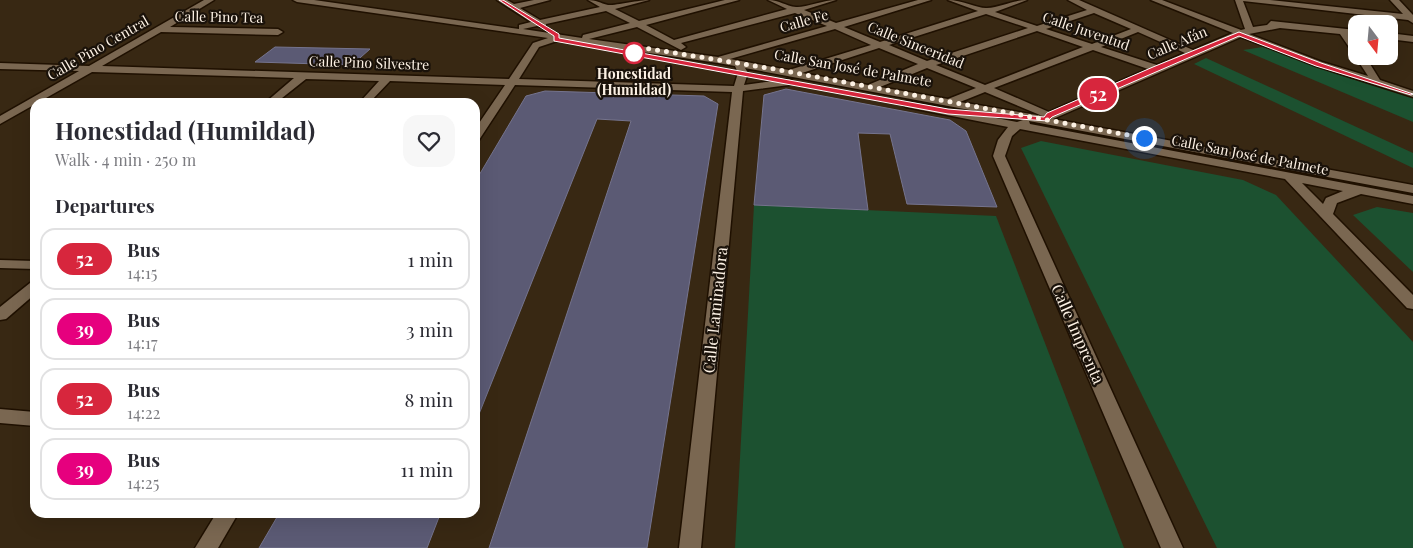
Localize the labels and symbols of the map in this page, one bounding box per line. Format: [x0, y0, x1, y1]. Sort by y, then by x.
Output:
street label: Calle Fe [777, 5, 830, 37]
street label: Calle Pino Tea [175, 6, 264, 27]
street label: Calle Juventud [1040, 7, 1132, 54]
street label: Calle Pino Central [44, 11, 152, 84]
north arrow [1348, 15, 1398, 65]
street label: Calle Sinceridad [865, 17, 967, 73]
street label: Calle Afán [1144, 21, 1210, 64]
marker: Honestidad (Humildad) [623, 42, 645, 64]
street label: Calle San José de Palmete [773, 44, 933, 91]
street label: Calle Pino Silvestre [308, 51, 430, 74]
place label: Honestidad (Humildad) [597, 64, 672, 99]
line badge: 52 [1076, 78, 1120, 110]
your location [1132, 126, 1157, 151]
street label: Calle San José de Palmete [1170, 130, 1330, 179]
street label: Calle Laminadora [697, 246, 732, 374]
street label: Calle Imprenta [1047, 281, 1110, 387]

